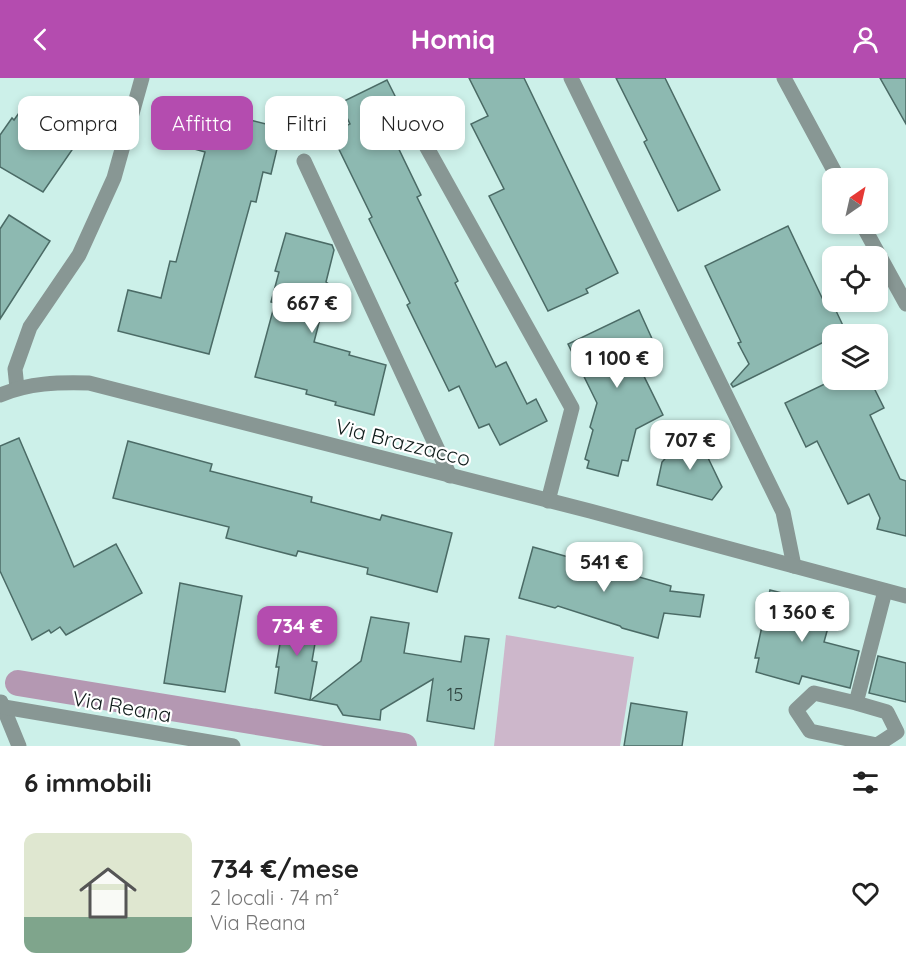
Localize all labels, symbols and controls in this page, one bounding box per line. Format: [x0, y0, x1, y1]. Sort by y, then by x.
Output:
text: Homiq [411, 22, 495, 56]
icon: back [24, 23, 57, 56]
icon: person [849, 23, 882, 56]
chip: Compra [18, 96, 139, 150]
chip: Affitta [151, 96, 253, 150]
chip: Filtri [265, 96, 348, 150]
chip: Nuovo [360, 96, 465, 150]
north arrow [822, 168, 888, 234]
map controls [822, 168, 888, 390]
button: locate [822, 246, 888, 312]
pin: 667 € [270, 283, 354, 334]
text: 667 € [286, 290, 338, 315]
button: layers [822, 324, 888, 390]
pin: 1 100 € [562, 338, 672, 389]
text: 1 100 € [585, 345, 649, 370]
street label: Via Brazzacco [333, 413, 473, 471]
pin: 707 € [648, 420, 732, 471]
text: 707 € [664, 427, 716, 452]
pin: 541 € [562, 542, 646, 593]
text: 541 € [580, 549, 628, 574]
pin: 1 360 € [747, 592, 857, 643]
text: 1 360 € [769, 599, 835, 624]
pin: 734 € [255, 606, 339, 657]
text: 734 € [271, 613, 323, 638]
house number: 15 [447, 683, 463, 706]
street label: Via Reana [70, 684, 174, 728]
text: 6 immobili [24, 766, 152, 799]
icon: filters [849, 766, 882, 799]
text: 734 €/mese [210, 852, 359, 885]
icon: home [72, 857, 144, 929]
icon: heart [849, 877, 882, 910]
text: 2 locali · 74 m² [210, 885, 339, 910]
text: Via Reana [210, 910, 306, 935]

